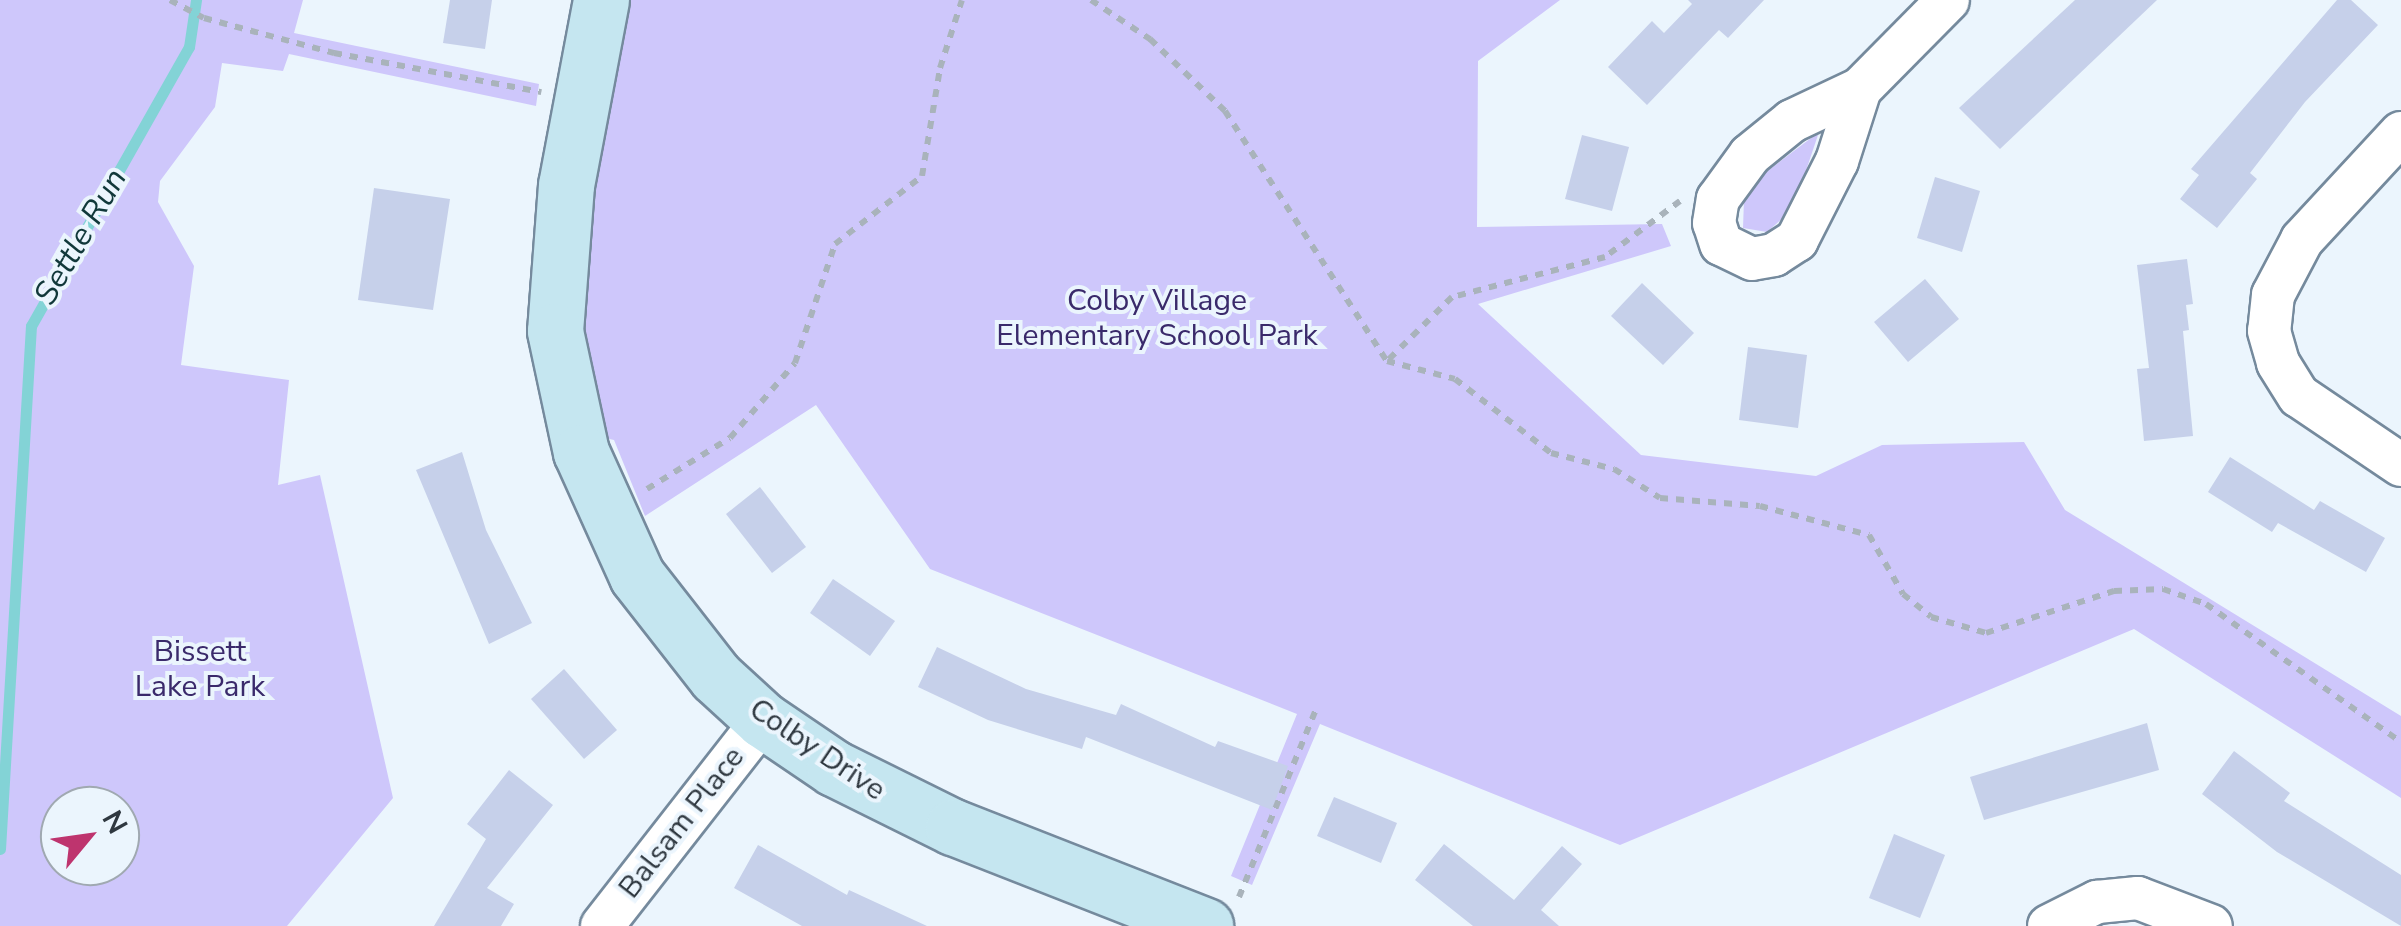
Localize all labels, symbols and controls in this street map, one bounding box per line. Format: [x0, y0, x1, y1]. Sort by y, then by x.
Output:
water label: Settle Run [27, 162, 135, 312]
park label: Colby Village Elementary School Park [996, 283, 1318, 354]
park label: Bissett Lake Park [135, 634, 265, 704]
street label: Colby Drive [742, 691, 892, 809]
street label: Balsam Place [612, 740, 752, 906]
north arrow [40, 786, 140, 886]
text: N [93, 804, 136, 841]

